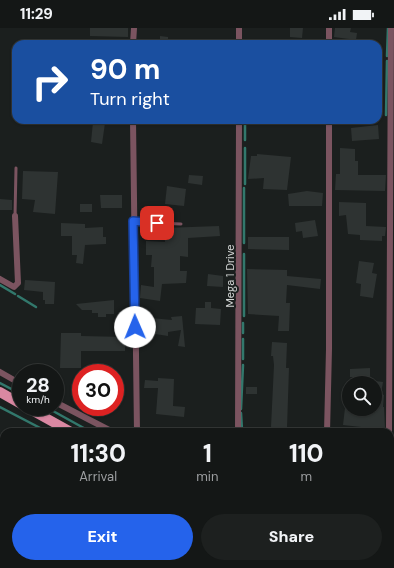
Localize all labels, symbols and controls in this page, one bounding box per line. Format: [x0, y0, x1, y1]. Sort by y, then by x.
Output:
text: 11:29 [20, 4, 53, 24]
text: 90 m [90, 51, 160, 88]
icon: right [24, 56, 76, 108]
text: Turn right [90, 87, 170, 111]
pin [140, 206, 174, 240]
icon: arrive [146, 212, 168, 234]
street label: Mega 1 Drive [223, 245, 237, 307]
position arrow [114, 306, 156, 348]
speed limit sign: 30 [72, 364, 124, 416]
text: 28 [26, 372, 50, 398]
map controls [342, 376, 382, 416]
button: search [342, 376, 382, 416]
text: km/h [26, 393, 50, 406]
text: 11:30 [70, 438, 126, 469]
text: 1 [203, 438, 212, 469]
text: 110 [289, 438, 324, 469]
text: Arrival [79, 468, 117, 485]
text: min [196, 468, 218, 485]
text: m [300, 468, 312, 485]
button: Exit [12, 514, 193, 560]
button: Share [201, 514, 382, 560]

